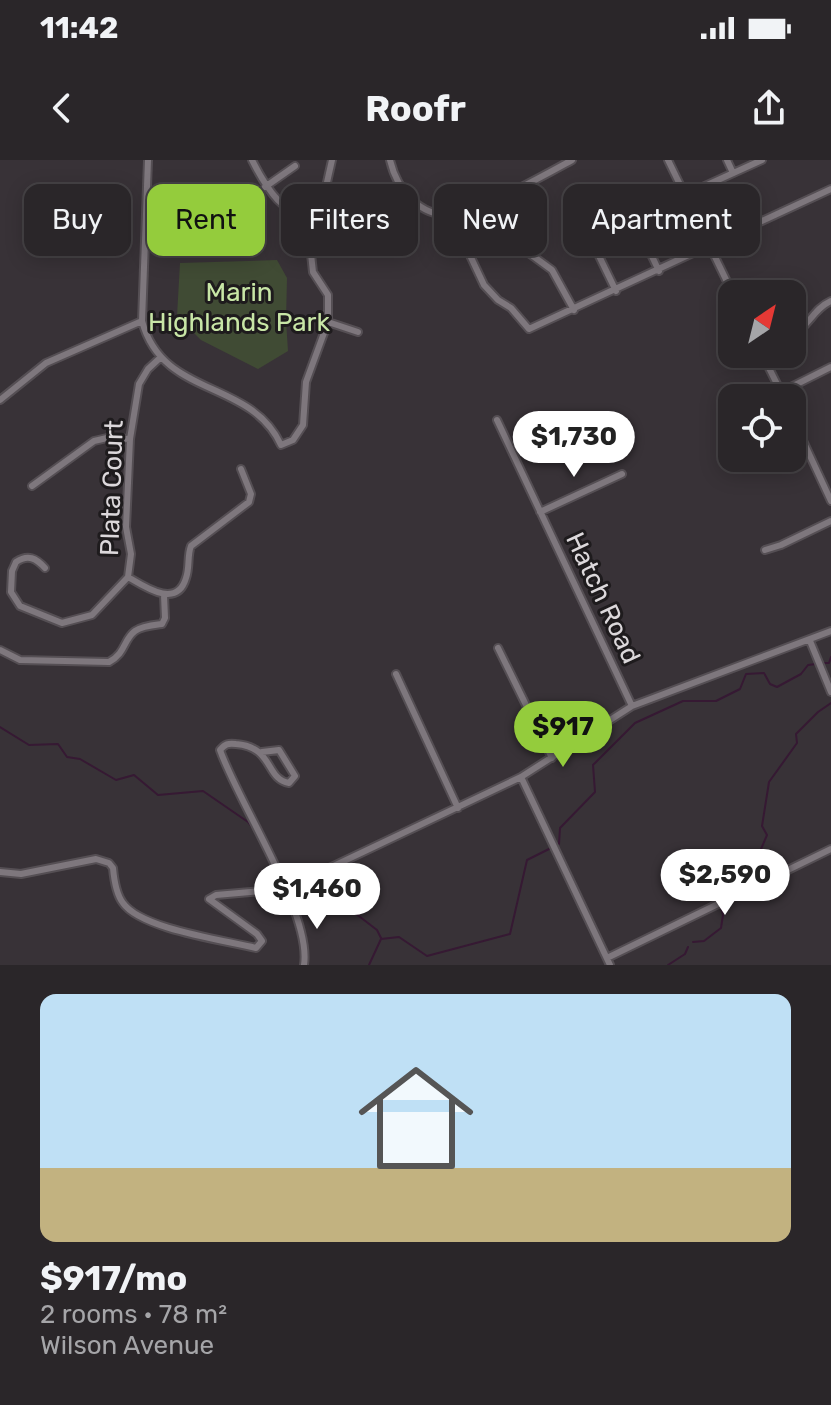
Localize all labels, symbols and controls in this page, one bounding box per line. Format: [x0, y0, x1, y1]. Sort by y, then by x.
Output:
text: 11:42 [40, 10, 119, 46]
icon: back [40, 86, 84, 130]
icon: share [747, 86, 791, 130]
text: Roofr [365, 87, 466, 130]
chip: Buy [24, 184, 131, 256]
chip: Rent [147, 184, 265, 256]
chip: Filters [281, 184, 418, 256]
chip: New [434, 184, 547, 256]
chip: Apartment [563, 184, 760, 256]
park label: Marin Highlands Park [148, 277, 330, 338]
north arrow [718, 280, 806, 368]
map controls [718, 280, 806, 472]
button: locate [718, 384, 806, 472]
pin: $1,730 [509, 411, 639, 479]
street label: Plata Court [94, 419, 130, 557]
text: $1,730 [531, 421, 617, 452]
street label: Hatch Road [559, 527, 647, 669]
pin: $917 [516, 701, 610, 769]
text: $917 [532, 711, 594, 742]
pin: $2,590 [660, 849, 790, 917]
text: $2,590 [679, 859, 771, 890]
pin: $1,460 [252, 863, 382, 931]
text: $1,460 [272, 873, 362, 904]
icon: home [344, 1046, 488, 1190]
text: $917/mo [40, 1258, 187, 1299]
text: 2 rooms · 78 m² [40, 1299, 227, 1330]
text: Wilson Avenue [40, 1330, 214, 1361]

